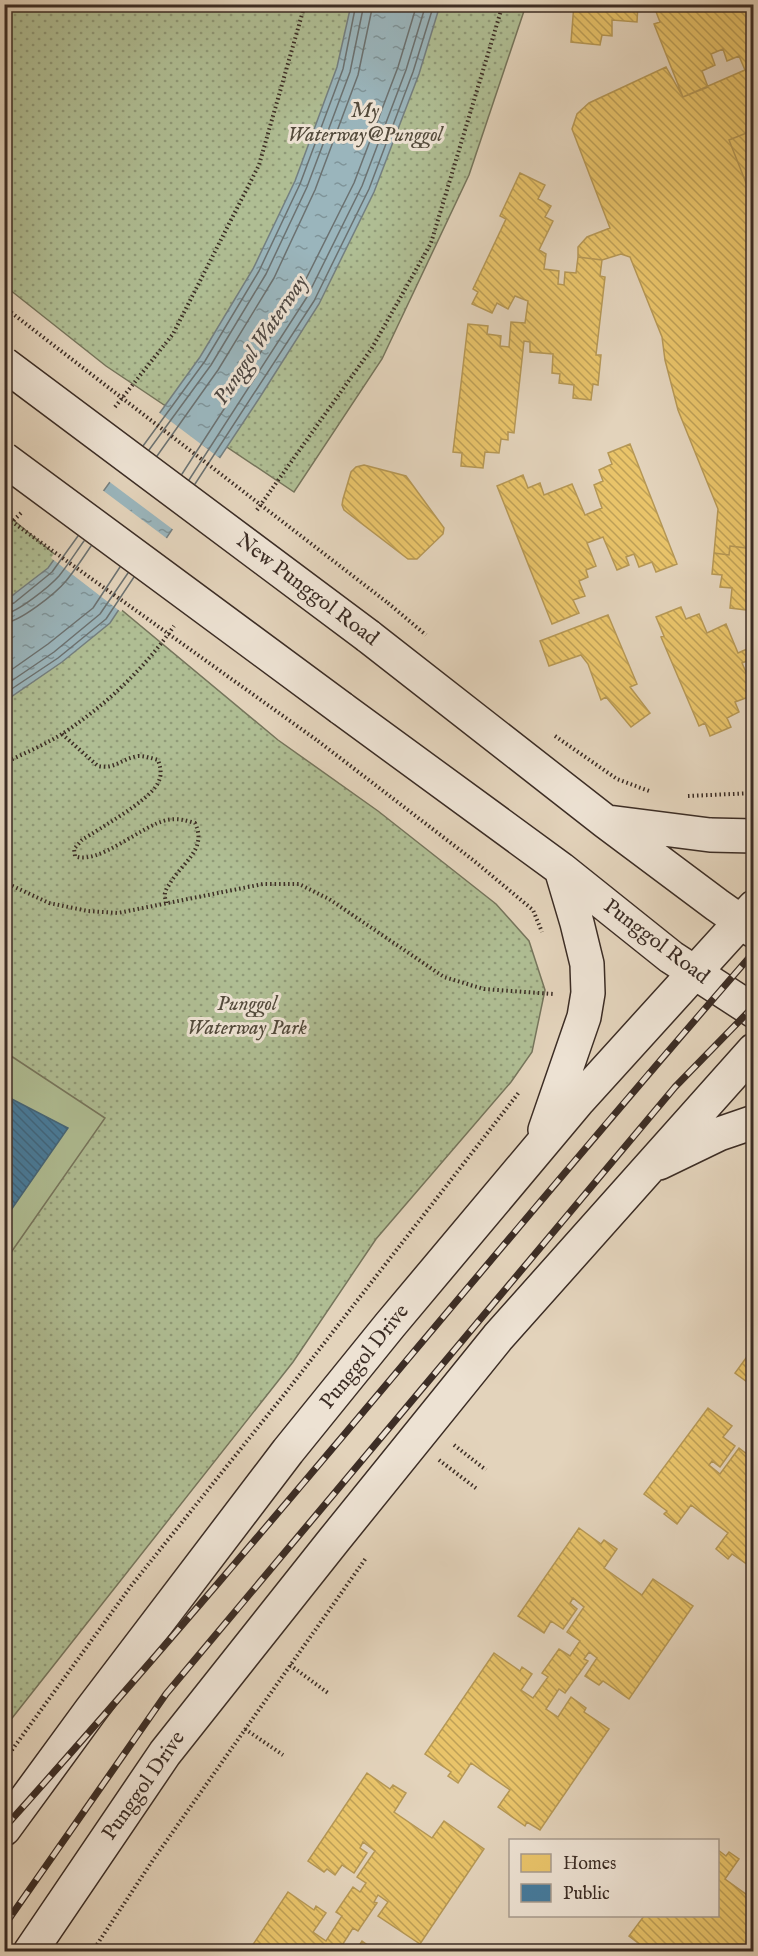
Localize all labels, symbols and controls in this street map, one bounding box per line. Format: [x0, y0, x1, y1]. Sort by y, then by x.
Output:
park label: My Waterway@Punggol [288, 98, 445, 149]
water label: Punggol Waterway [207, 269, 315, 410]
street label: New Punggol Road [230, 528, 384, 653]
street label: Punggol Road [598, 893, 715, 991]
park label: Punggol Waterway Park [187, 991, 307, 1042]
street label: Punggol Drive [314, 1299, 416, 1415]
street label: Punggol Drive [96, 1726, 192, 1846]
legend [509, 1839, 719, 1917]
text: Homes [563, 1853, 616, 1876]
text: Public [563, 1883, 610, 1906]

